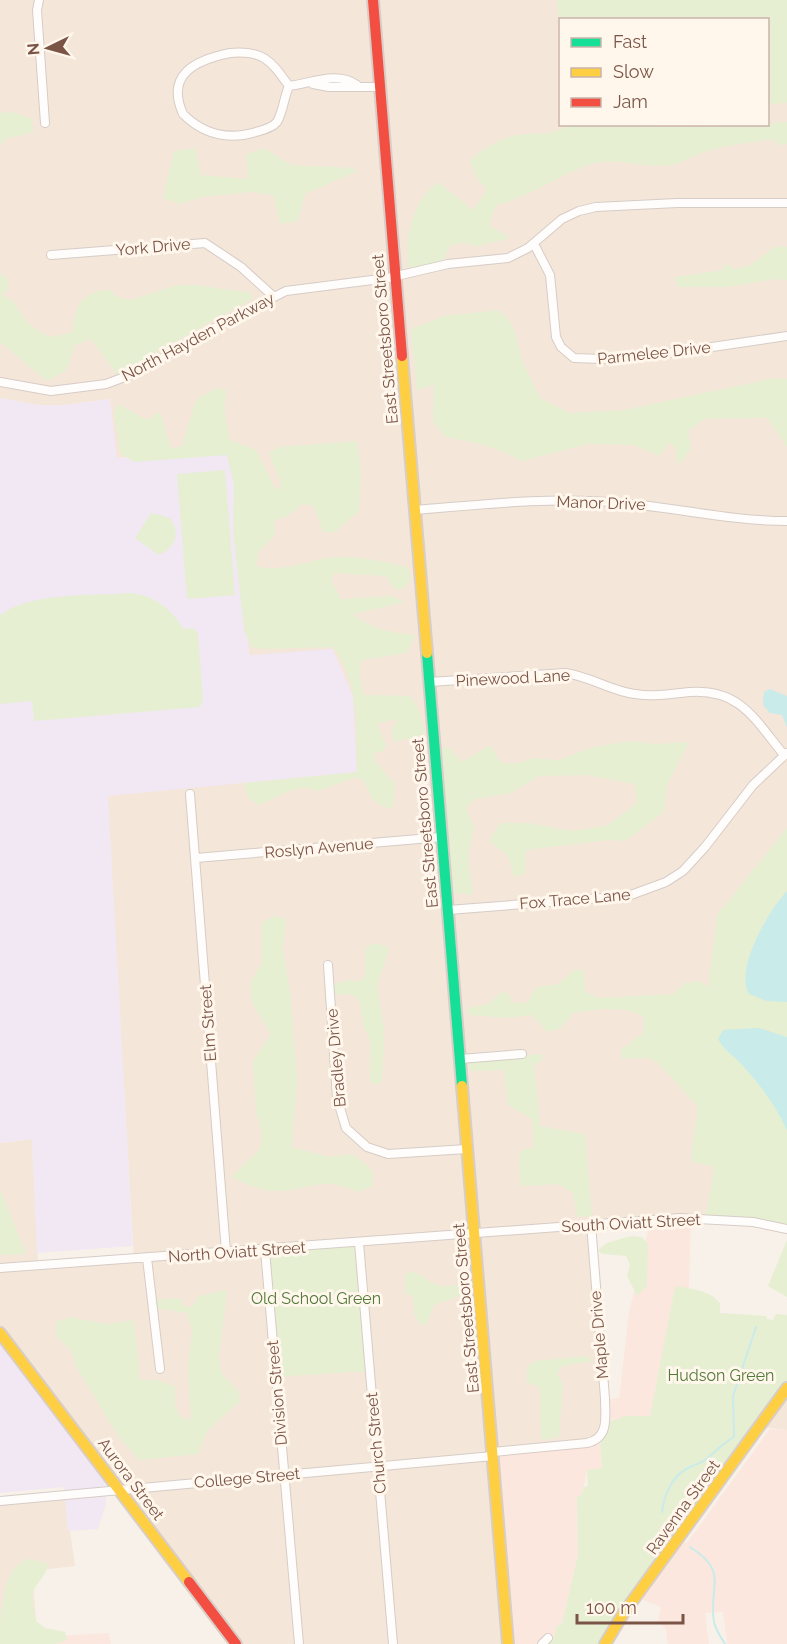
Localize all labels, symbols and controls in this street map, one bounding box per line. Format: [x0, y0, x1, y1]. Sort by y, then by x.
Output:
north arrow [18, 18, 78, 78]
legend [559, 18, 769, 126]
text: Fast [613, 31, 647, 52]
text: N [24, 42, 44, 56]
text: Slow [613, 61, 654, 82]
text: Jam [613, 91, 648, 112]
street label: York Drive [115, 234, 191, 260]
street label: East Streetsboro Street [368, 253, 402, 425]
street label: North Hayden Parkway [118, 289, 278, 385]
street label: Parmelee Drive [596, 338, 712, 368]
street label: Manor Drive [556, 492, 646, 514]
street label: Pinewood Lane [455, 666, 571, 690]
street label: East Streetsboro Street [408, 737, 442, 909]
street label: Roslyn Avenue [264, 834, 374, 862]
street label: Fox Trace Lane [519, 885, 631, 913]
street label: Elm Street [196, 983, 220, 1062]
street label: Bradley Drive [322, 1008, 350, 1108]
street label: South Oviatt Street [561, 1210, 702, 1236]
street label: East Streetsboro Street [449, 1222, 483, 1394]
street label: North Oviatt Street [168, 1238, 307, 1266]
park label: Old School Green [251, 1289, 381, 1308]
street label: Maple Drive [586, 1290, 612, 1380]
street label: Division Street [263, 1339, 291, 1446]
park label: Hudson Green [668, 1366, 774, 1385]
street label: Church Street [362, 1391, 390, 1494]
street label: Aurora Street [94, 1434, 168, 1524]
street label: Ravenna Street [642, 1455, 724, 1558]
street label: College Street [193, 1464, 301, 1492]
scale bar [577, 1587, 684, 1625]
text: 100 m [586, 1597, 637, 1618]

